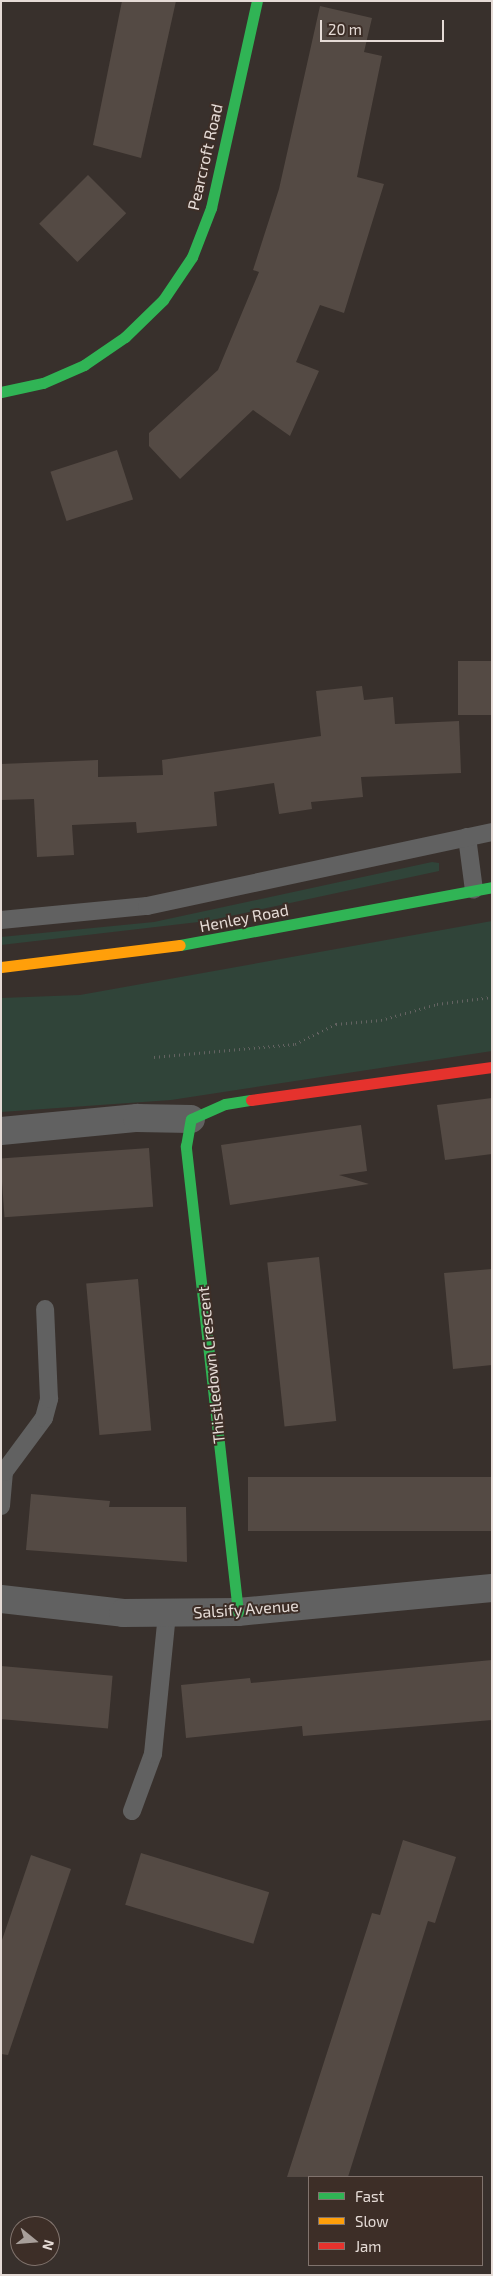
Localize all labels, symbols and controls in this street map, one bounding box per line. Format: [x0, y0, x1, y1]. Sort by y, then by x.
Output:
scale bar [323, 10, 447, 42]
text: 20 m [328, 20, 362, 38]
street label: Pearcroft Road [183, 102, 227, 212]
street label: Henley Road [198, 900, 290, 936]
street label: Thistledown Crescent [193, 1285, 229, 1445]
street label: Salsify Avenue [192, 1596, 300, 1622]
legend [308, 2176, 483, 2266]
text: Fast [355, 2187, 384, 2205]
text: Slow [355, 2212, 389, 2230]
north arrow [10, 2216, 60, 2266]
text: Jam [355, 2237, 381, 2255]
text: N [39, 2238, 58, 2253]

